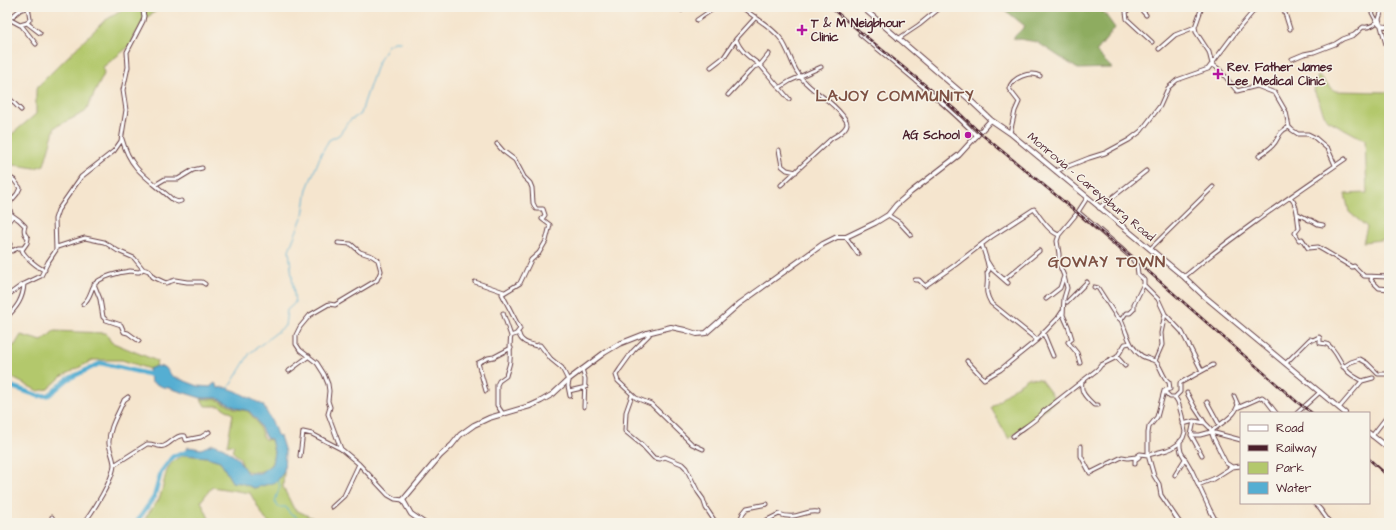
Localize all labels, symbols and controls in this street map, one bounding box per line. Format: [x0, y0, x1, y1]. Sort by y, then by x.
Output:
place label: T & M Neigbhour Clinic [810, 15, 905, 46]
marker: T & M Neigbhour Clinic [796, 24, 808, 36]
place label: Rev. Father James Lee Medical Clinic [1227, 59, 1332, 90]
marker: Rev. Father James Lee Medical Clinic [1212, 68, 1224, 80]
district label: LAJOY COMMUNITY [816, 85, 974, 107]
place label: AG School [903, 127, 960, 144]
street label: Monrovia - Careysburg Road [1023, 128, 1158, 246]
marker: AG School [963, 130, 973, 140]
district label: GOWAY TOWN [1048, 251, 1166, 273]
legend [1240, 412, 1370, 504]
text: Road [1276, 420, 1304, 437]
text: Railway [1276, 440, 1317, 458]
text: Park [1276, 460, 1304, 477]
text: Water [1276, 480, 1312, 497]

